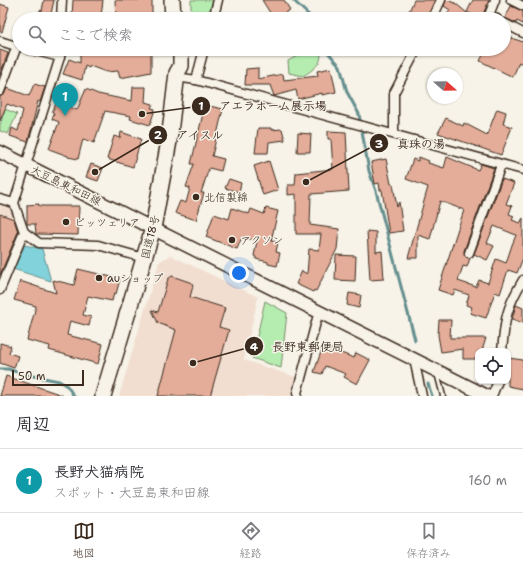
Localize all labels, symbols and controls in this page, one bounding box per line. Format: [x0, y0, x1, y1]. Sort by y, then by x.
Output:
search box [12, 12, 511, 56]
icon: search [26, 23, 48, 45]
text: ここで検索 [58, 25, 133, 45]
north arrow [427, 68, 463, 104]
pin: 1 [52, 83, 78, 116]
callout: アエラホーム展示場 [191, 94, 335, 118]
text: 1 [198, 98, 204, 114]
text: アエラホーム展示場 [219, 98, 327, 114]
callout: アイスル [148, 123, 232, 147]
text: 2 [154, 127, 163, 143]
text: アイスル [177, 127, 223, 143]
callout: 真珠の湯 [369, 131, 453, 155]
text: 3 [375, 136, 383, 152]
text: 真珠の湯 [397, 136, 445, 152]
street label: 大豆島東和田線 [28, 162, 104, 209]
place label: 北信製綿 [204, 190, 248, 205]
marker: 北信製綿 [191, 192, 201, 202]
street label: 国道18号 [138, 213, 163, 261]
place label: ピッツェリア [74, 215, 140, 230]
marker: ピッツェリア [61, 217, 71, 227]
place label: アクソン [240, 233, 283, 248]
marker: アクソン [227, 235, 237, 245]
your location [229, 263, 249, 283]
place label: auショップ [107, 271, 164, 286]
marker: auショップ [94, 273, 104, 283]
callout: 長野東郵便局 [244, 334, 352, 358]
text: 4 [250, 339, 259, 355]
text: 長野東郵便局 [272, 339, 344, 355]
map controls [475, 348, 511, 384]
button: locate [475, 348, 511, 384]
scale bar [12, 368, 84, 387]
text: 50 m [18, 369, 46, 384]
text: 周辺 [16, 413, 50, 435]
text: 長野犬猫病院 [54, 462, 144, 482]
text: 1 [26, 472, 32, 489]
text: 160 m [469, 472, 507, 489]
text: スポット · 大豆島東和田線 [54, 484, 210, 501]
tab: 地図 [73, 520, 95, 561]
tab: 経路 [240, 520, 262, 561]
tab: 保存済み [407, 520, 451, 561]

